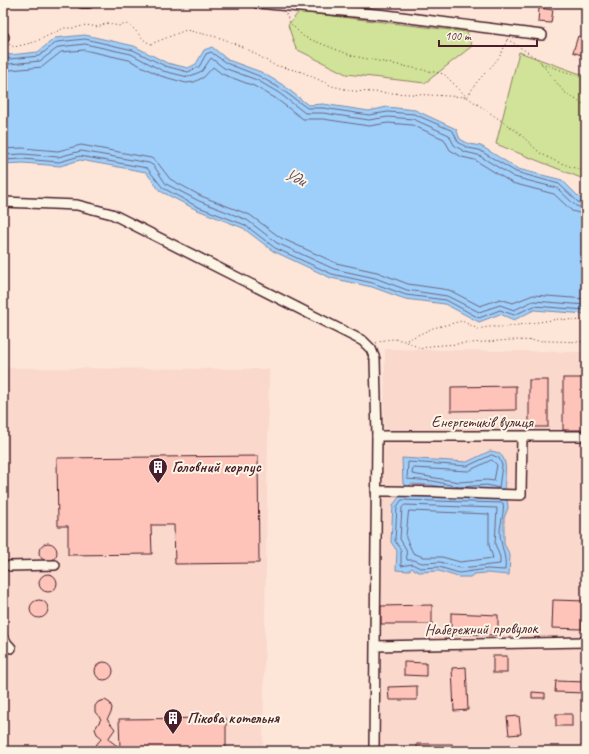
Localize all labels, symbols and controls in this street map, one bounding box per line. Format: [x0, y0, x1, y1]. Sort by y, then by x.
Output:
scale bar [439, 22, 537, 48]
text: 100 m [445, 28, 472, 44]
water label: Уди [281, 163, 311, 192]
street label: Енергетиків вулиця [431, 412, 534, 432]
building icon: Головний корпус [147, 456, 169, 484]
place label: Головний корпус [172, 457, 262, 477]
street label: Набережний провулок [424, 618, 539, 640]
building icon: Пікова котельня [162, 707, 184, 735]
place label: Пікова котельня [187, 708, 280, 728]

